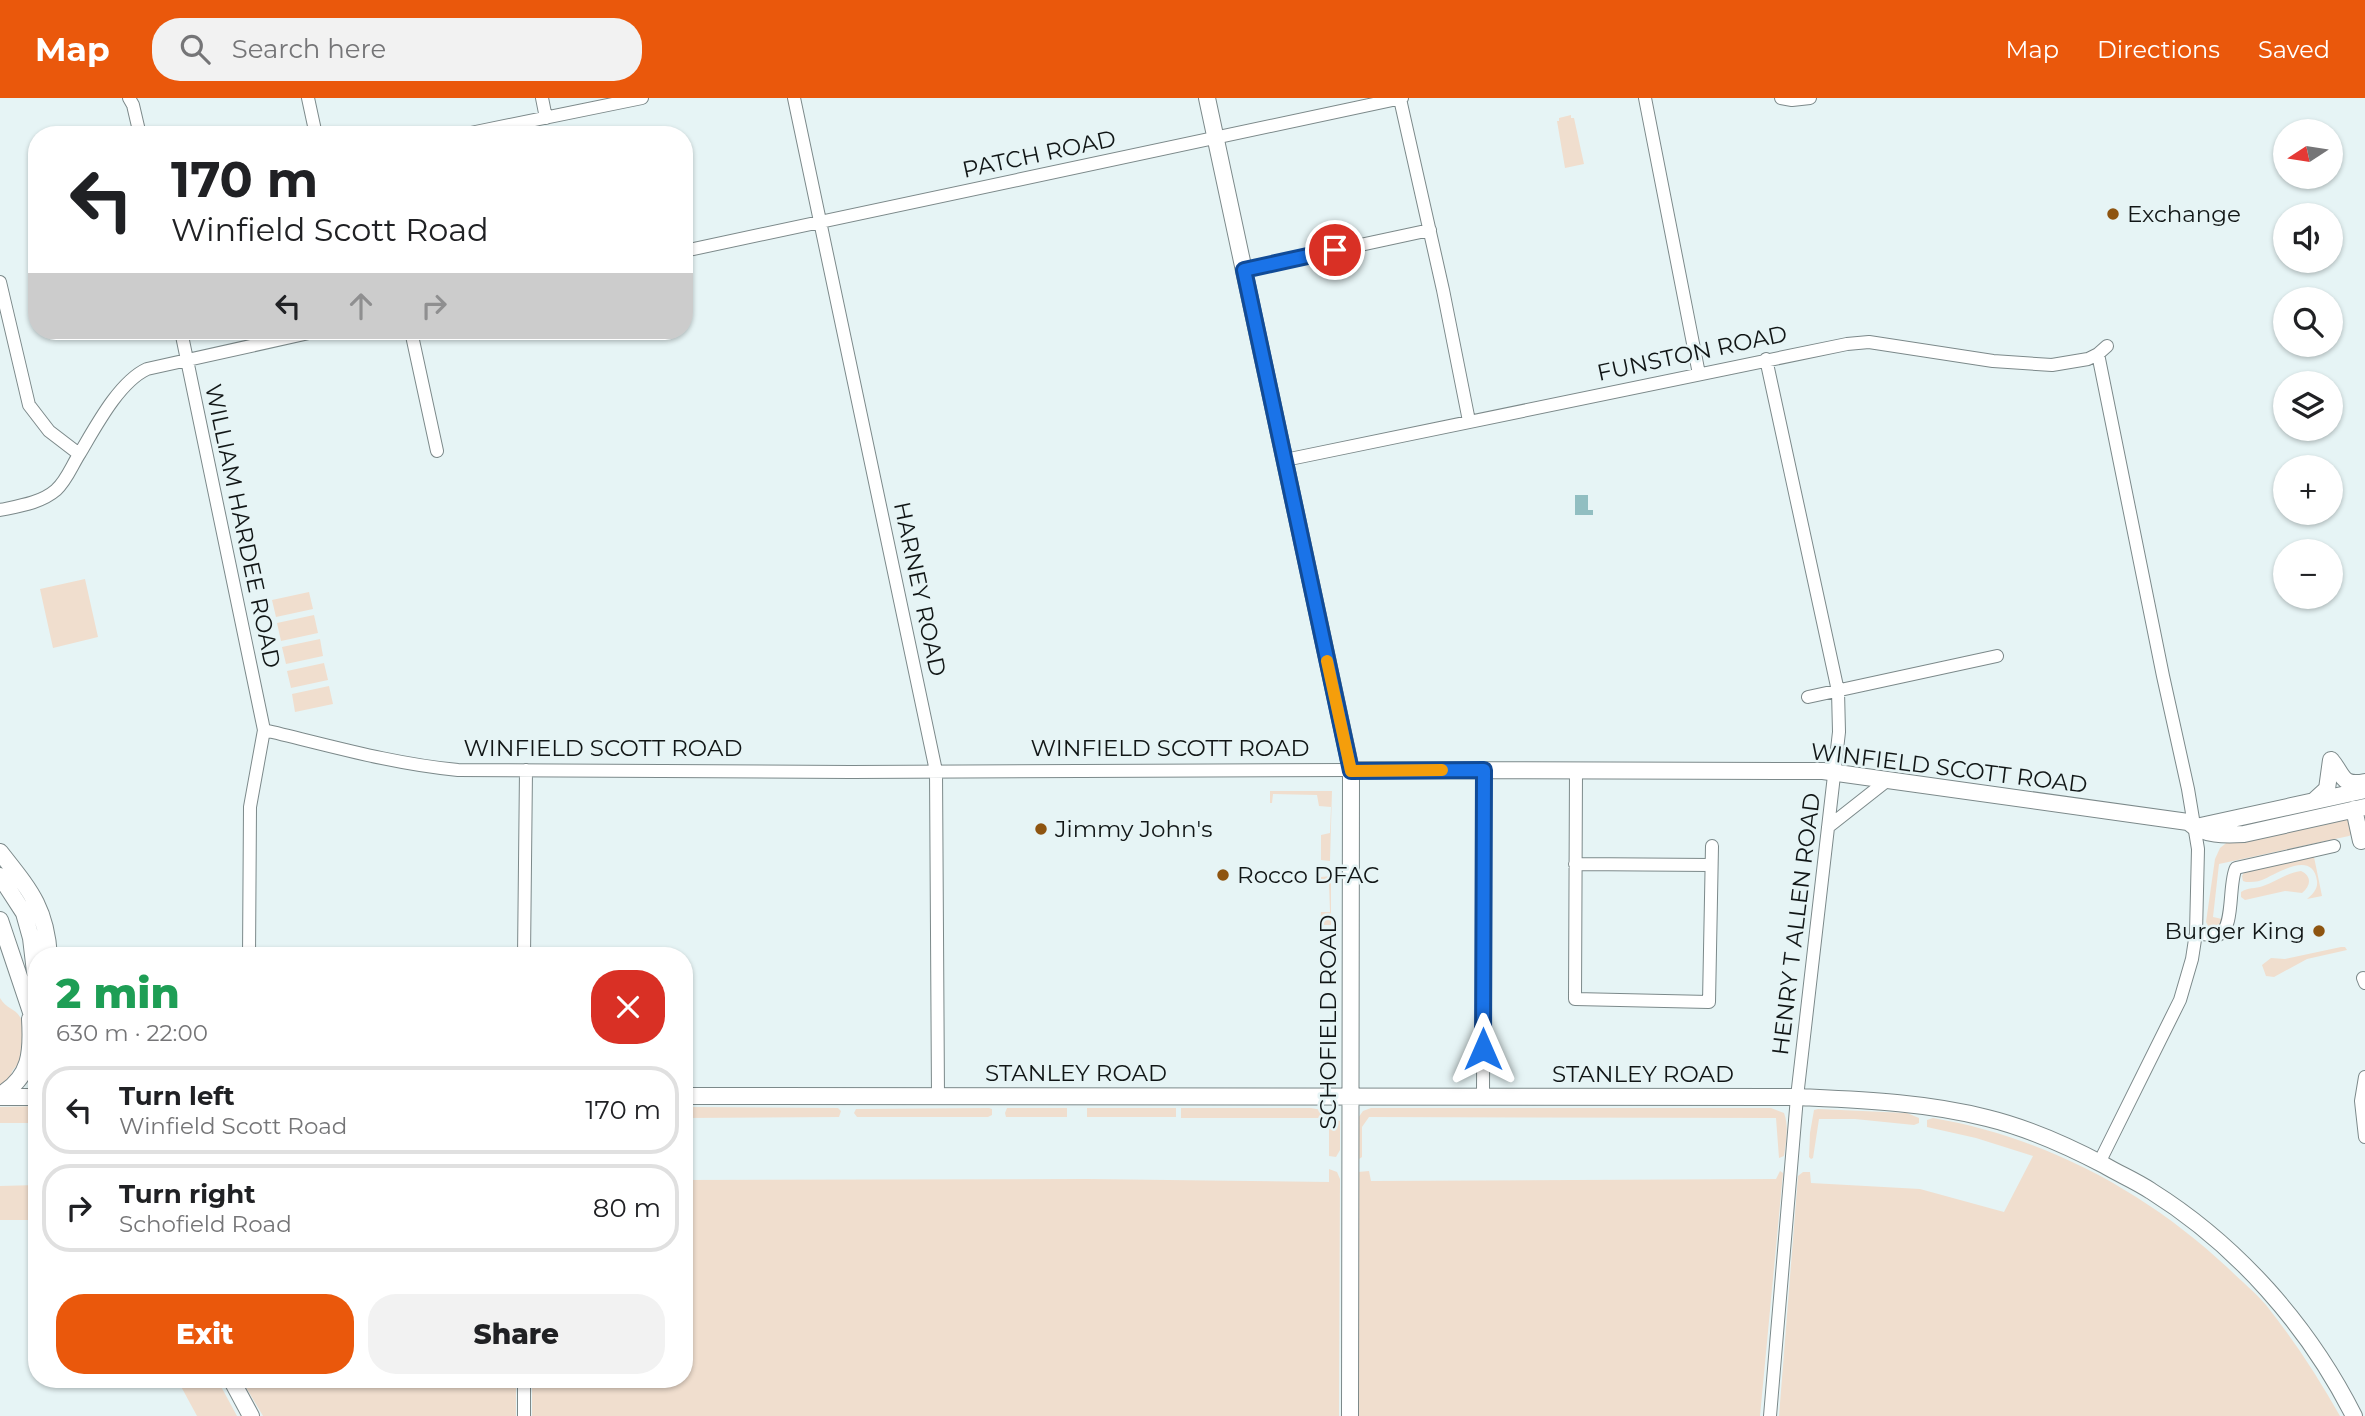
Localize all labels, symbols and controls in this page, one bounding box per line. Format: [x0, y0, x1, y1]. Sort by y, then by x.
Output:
search box [152, 18, 642, 81]
text: Map [35, 29, 110, 69]
icon: search [176, 30, 214, 68]
text: Search here [232, 33, 386, 65]
text: Map [2006, 35, 2059, 64]
text: Directions [2097, 35, 2220, 64]
text: Saved [2258, 35, 2330, 64]
north arrow [2273, 119, 2343, 189]
map controls [2273, 119, 2343, 609]
street label: PATCH ROAD [960, 124, 1118, 184]
text: 170 m [171, 150, 318, 209]
icon: left [56, 154, 147, 245]
place label: Exchange [2127, 200, 2241, 228]
button: sound [2273, 203, 2343, 273]
marker: Exchange [2105, 206, 2121, 222]
text: Winfield Scott Road [171, 210, 489, 249]
pin [1305, 220, 1365, 280]
icon: arrive [1316, 231, 1354, 269]
icon: left [269, 287, 307, 325]
icon: ahead [342, 287, 380, 325]
icon: right [415, 287, 453, 325]
button: search [2273, 287, 2343, 357]
street label: FUNSTON ROAD [1594, 319, 1790, 387]
button: layers [2273, 371, 2343, 441]
street label: WILLIAM HARDEE ROAD [199, 382, 287, 670]
button: + [2273, 455, 2343, 525]
street label: HARNEY ROAD [888, 499, 952, 679]
button: − [2273, 539, 2343, 609]
street label: WINFIELD SCOTT ROAD [464, 734, 742, 762]
street label: WINFIELD SCOTT ROAD [1031, 734, 1309, 762]
street label: WINFIELD SCOTT ROAD [1809, 737, 2089, 799]
street label: HENRY T ALLEN ROAD [1766, 791, 1826, 1057]
place label: Jimmy John's [1054, 815, 1212, 843]
marker: Jimmy John's [1033, 821, 1049, 837]
place label: Rocco DFAC [1237, 861, 1379, 889]
marker: Rocco DFAC [1215, 867, 1231, 883]
street label: SCHOFIELD ROAD [1314, 914, 1342, 1130]
place label: Burger King [2165, 917, 2305, 945]
marker: Burger King [2311, 923, 2327, 939]
text: 2 min [56, 967, 180, 1019]
button: close [591, 970, 665, 1044]
position arrow [1446, 1012, 1520, 1086]
text: 630 m · 22:00 [56, 1019, 208, 1047]
street label: STANLEY ROAD [985, 1059, 1167, 1087]
street label: STANLEY ROAD [1552, 1060, 1734, 1088]
text: Turn left [119, 1080, 235, 1112]
icon: left [60, 1091, 98, 1129]
text: 170 m [585, 1094, 661, 1126]
text: Winfield Scott Road [119, 1112, 347, 1140]
text: Turn right [119, 1178, 255, 1210]
icon: right [60, 1189, 98, 1227]
text: 80 m [593, 1192, 661, 1224]
text: Schofield Road [119, 1210, 292, 1238]
button: Exit [56, 1294, 354, 1374]
button: Share [368, 1294, 665, 1374]

